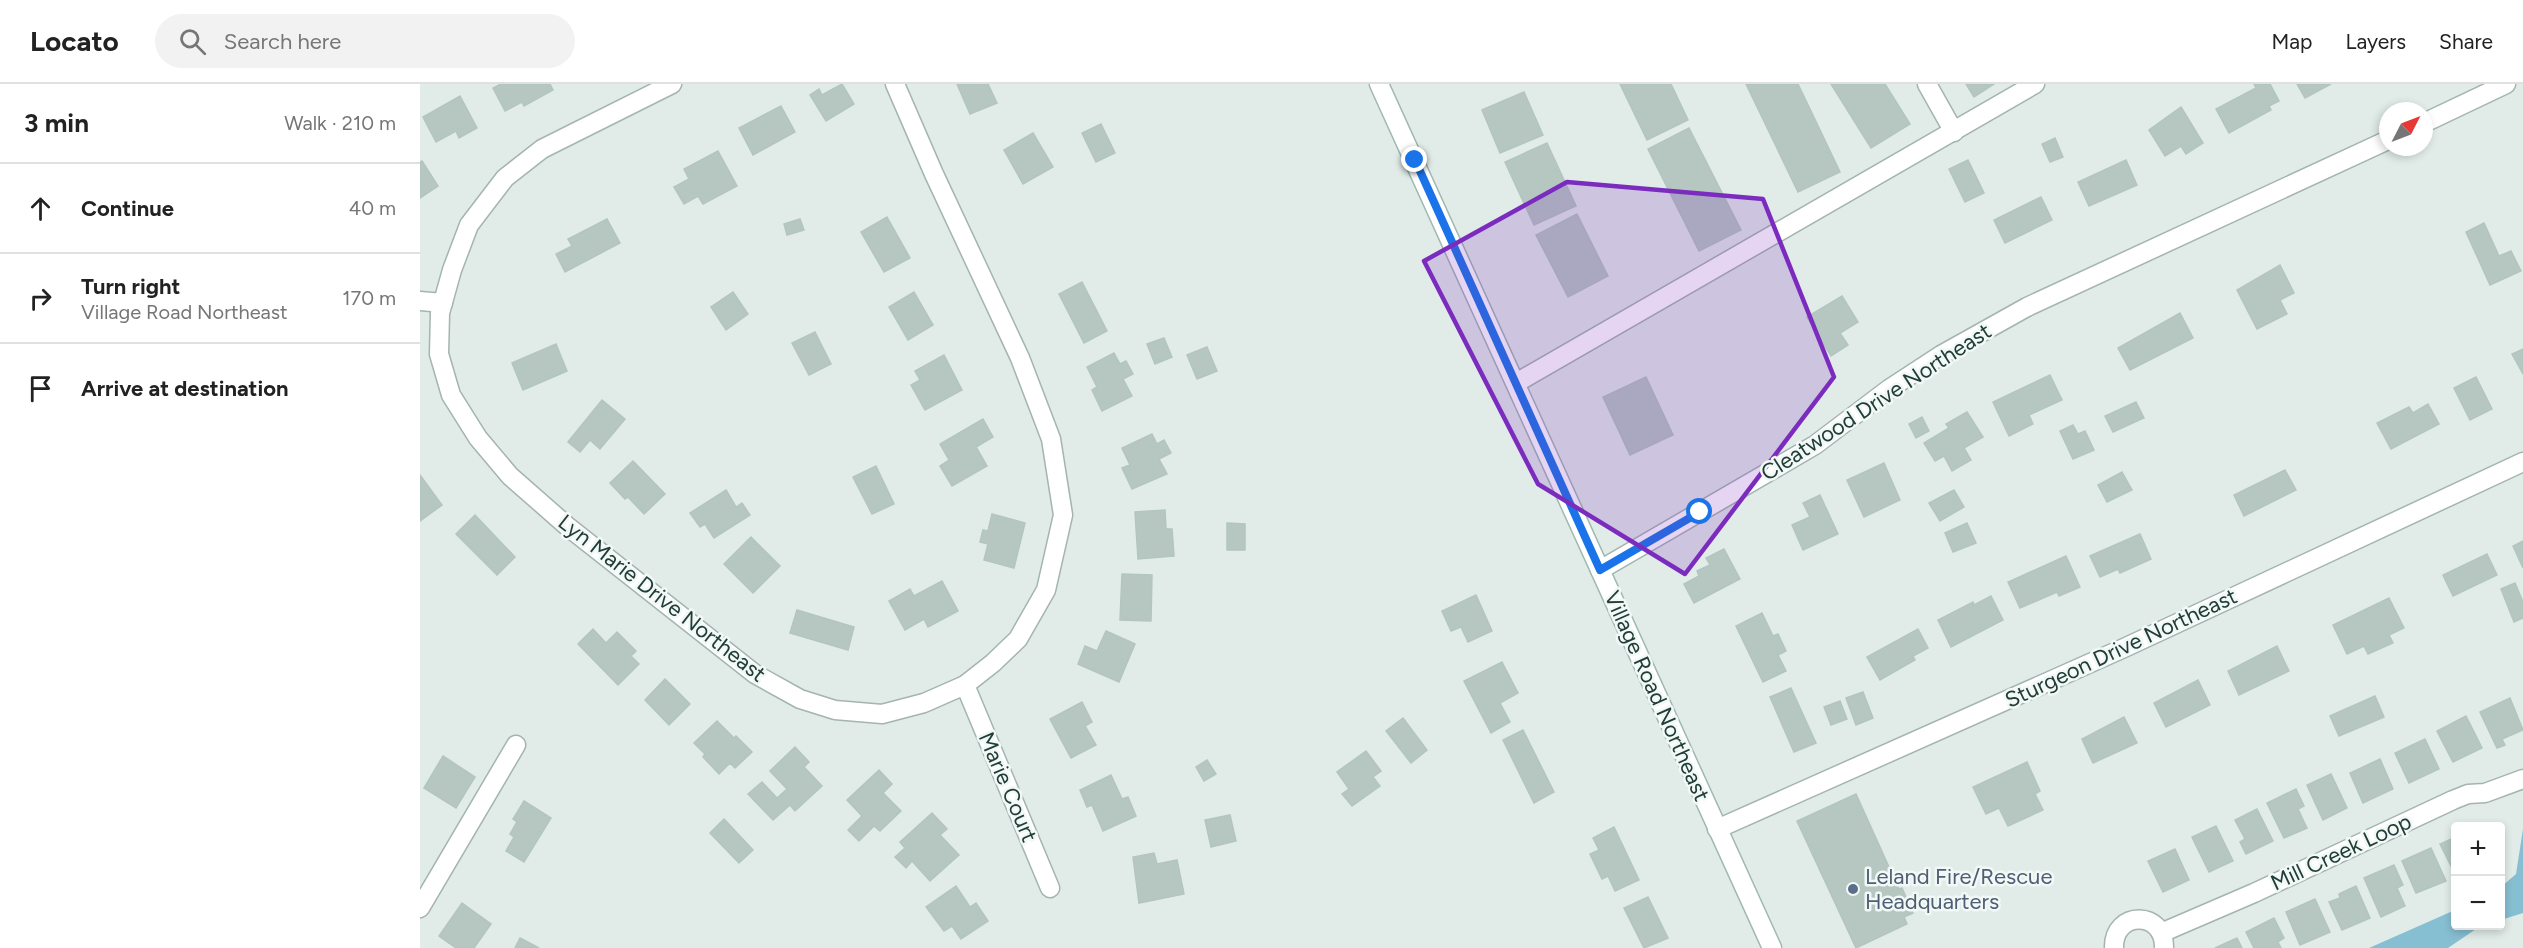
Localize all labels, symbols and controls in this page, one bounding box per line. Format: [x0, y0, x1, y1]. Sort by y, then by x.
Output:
search box [155, 14, 575, 68]
text: Locato [30, 24, 119, 58]
icon: search [176, 25, 209, 58]
text: Search here [224, 28, 341, 55]
text: Map [2272, 29, 2312, 54]
text: Layers [2345, 29, 2406, 54]
text: Share [2439, 29, 2493, 54]
north arrow [2379, 102, 2433, 156]
text: 3 min [24, 107, 89, 139]
text: Walk · 210 m [284, 111, 396, 135]
route end [1401, 146, 1427, 172]
icon: ahead [24, 192, 57, 225]
text: Continue [81, 195, 174, 222]
text: 40 m [349, 196, 396, 220]
text: Turn right [81, 273, 180, 300]
icon: right [24, 282, 57, 315]
text: 170 m [342, 286, 396, 310]
text: Village Road Northeast [81, 300, 288, 324]
street label: Cleatwood Drive Northeast [1756, 317, 1996, 487]
icon: arrive [24, 372, 57, 405]
text: Arrive at destination [81, 375, 289, 402]
route start [1686, 498, 1712, 524]
street label: Lyn Marie Drive Northeast [553, 508, 771, 688]
street label: Sturgeon Drive Northeast [2001, 582, 2241, 714]
street label: Village Road Northeast [1598, 587, 1716, 805]
street label: Marie Court [973, 728, 1043, 846]
street label: Mill Creek Loop [2266, 808, 2416, 896]
map controls [2451, 822, 2505, 930]
button: + [2451, 822, 2505, 876]
place label: Leland Fire/Rescue Headquarters [1865, 863, 2052, 915]
button: − [2451, 876, 2505, 930]
marker: Leland Fire/Rescue Headquarters [1846, 882, 1860, 896]

